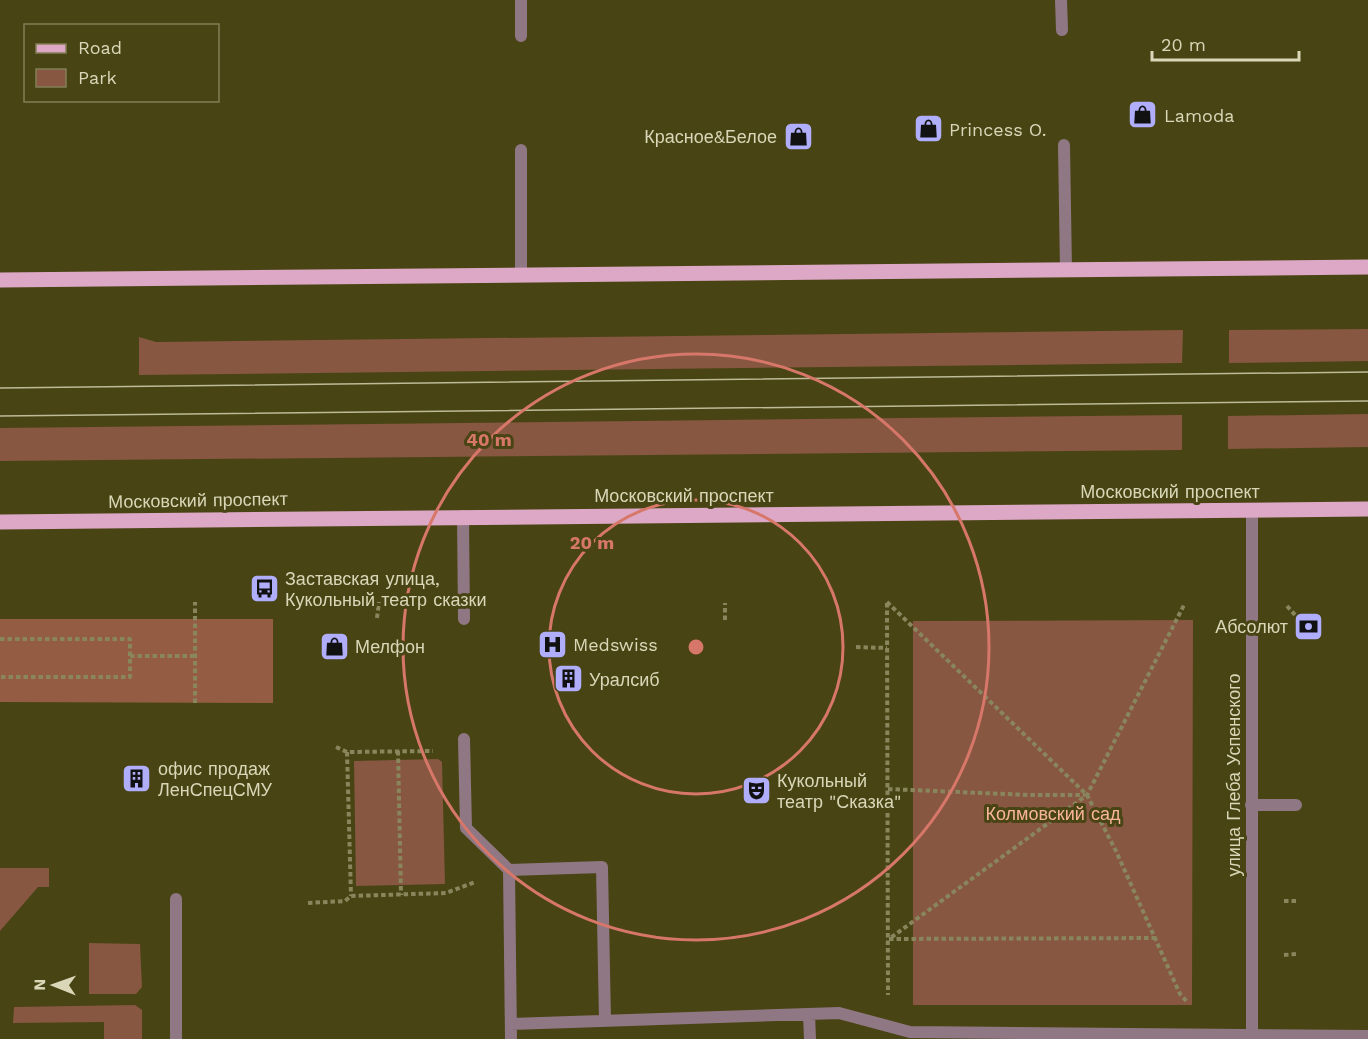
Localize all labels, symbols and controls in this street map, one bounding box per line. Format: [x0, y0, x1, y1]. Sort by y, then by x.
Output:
legend [24, 24, 219, 102]
scale bar [1152, 24, 1299, 62]
text: 20 m [1161, 34, 1206, 55]
text: Road [78, 37, 122, 58]
text: Park [78, 67, 117, 88]
shop icon: Lamoda [1127, 99, 1159, 131]
place label: Lamoda [1164, 105, 1234, 126]
shop icon: Princess O. [912, 113, 944, 145]
place label: Princess O. [949, 119, 1047, 140]
shop icon: Красное&Белое [782, 120, 814, 152]
place label: Красное&Белое [644, 126, 777, 147]
text: 40 m [466, 429, 512, 450]
street label: Московский проспект [1080, 481, 1260, 502]
street label: Московский проспект [594, 485, 774, 506]
street label: Московский проспект [108, 488, 288, 512]
text: 20 m [570, 532, 614, 553]
place label: Заставская улица, Кукольный театр сказки [285, 568, 486, 610]
bus stop icon: Заставская улица, Кукольный театр сказки [248, 572, 280, 604]
bank icon: Абсолют [1293, 610, 1325, 642]
place label: Абсолют [1215, 616, 1288, 637]
hospital icon: Medswiss [536, 628, 568, 660]
shop icon: Мелфон [318, 630, 350, 662]
place label: Medswiss [573, 634, 658, 655]
place label: Мелфон [355, 636, 425, 657]
centre of rings [686, 637, 706, 657]
building icon: Уралсиб [552, 663, 584, 695]
place label: Уралсиб [589, 669, 660, 690]
street label: улица Глеба Успенского [1223, 674, 1244, 876]
place label: офис продаж ЛенСпецСМУ [158, 758, 273, 800]
building icon: офис продаж ЛенСпецСМУ [121, 762, 153, 794]
place label: Кукольный театр "Сказка" [777, 770, 901, 812]
theatre icon: Кукольный театр "Сказка" [740, 774, 772, 806]
park label: Колмовский сад [986, 803, 1121, 824]
north arrow [24, 955, 84, 1015]
text: N [30, 979, 49, 991]

